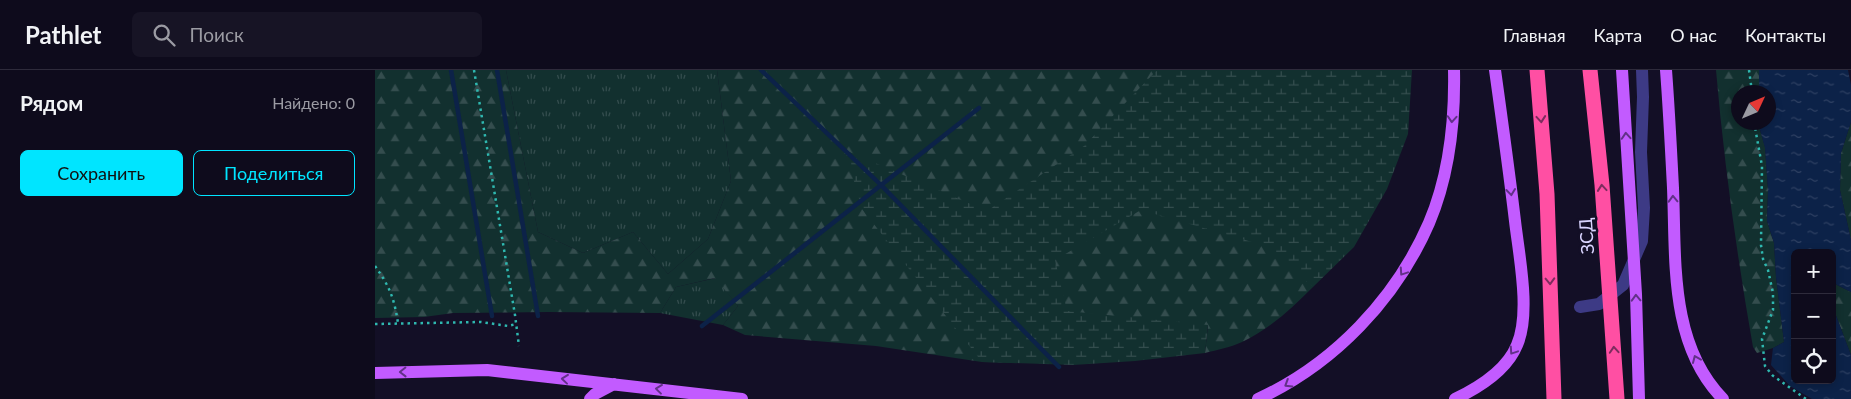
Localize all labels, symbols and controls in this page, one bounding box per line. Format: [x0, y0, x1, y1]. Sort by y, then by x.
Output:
search box [132, 12, 482, 57]
text: Pathlet [25, 20, 102, 49]
icon: search [150, 21, 178, 49]
text: Поиск [190, 23, 244, 46]
text: Главная [1503, 24, 1566, 46]
text: Карта [1594, 24, 1642, 46]
text: О нас [1670, 24, 1717, 46]
text: Контакты [1745, 24, 1826, 46]
north arrow [1731, 85, 1776, 130]
text: Рядом [20, 90, 83, 115]
text: Найдено: 0 [272, 93, 355, 112]
one-way arrow [1447, 115, 1458, 123]
one-way arrow [1535, 115, 1546, 123]
one-way arrow [1621, 131, 1632, 139]
button: Сохранить [20, 150, 183, 196]
button: Поделиться [193, 150, 355, 196]
one-way arrow [1597, 184, 1608, 192]
one-way arrow [1505, 188, 1516, 196]
one-way arrow [1668, 195, 1679, 203]
street label: ЗСД [1574, 217, 1598, 255]
map controls [1791, 249, 1836, 384]
button: + [1791, 249, 1836, 294]
one-way arrow [1400, 266, 1409, 275]
one-way arrow [1545, 278, 1555, 285]
one-way arrow [1631, 294, 1642, 302]
button: − [1791, 294, 1836, 339]
button: locate [1791, 339, 1836, 384]
one-way arrow [1509, 346, 1519, 355]
one-way arrow [1609, 346, 1620, 354]
one-way arrow [1692, 355, 1703, 364]
one-way arrow [399, 367, 407, 378]
one-way arrow [561, 374, 569, 385]
one-way arrow [1284, 378, 1293, 388]
one-way arrow [655, 384, 663, 395]

